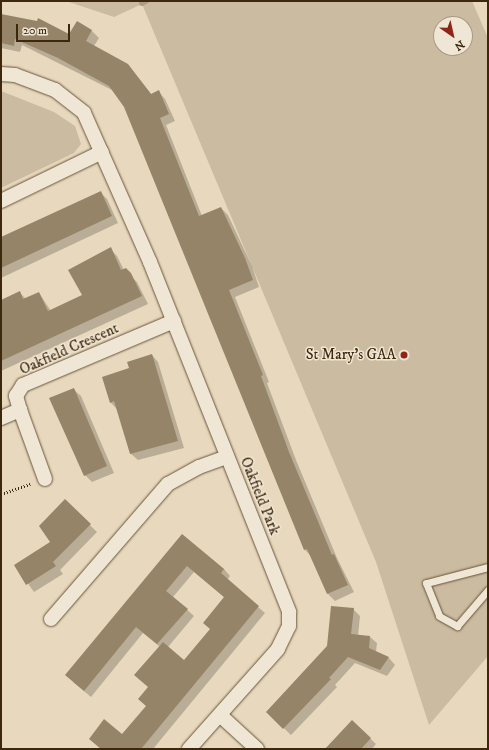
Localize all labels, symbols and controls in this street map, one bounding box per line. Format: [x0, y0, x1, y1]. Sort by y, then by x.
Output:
scale bar [18, 16, 72, 42]
north arrow [433, 16, 473, 56]
text: 20 m [23, 23, 47, 38]
text: N [451, 37, 467, 53]
street label: Oakfield Crescent [17, 319, 121, 379]
place label: St Mary's GAA [306, 346, 396, 364]
marker: St Mary's GAA [399, 350, 409, 360]
street label: Oakfield Park [236, 454, 284, 538]

